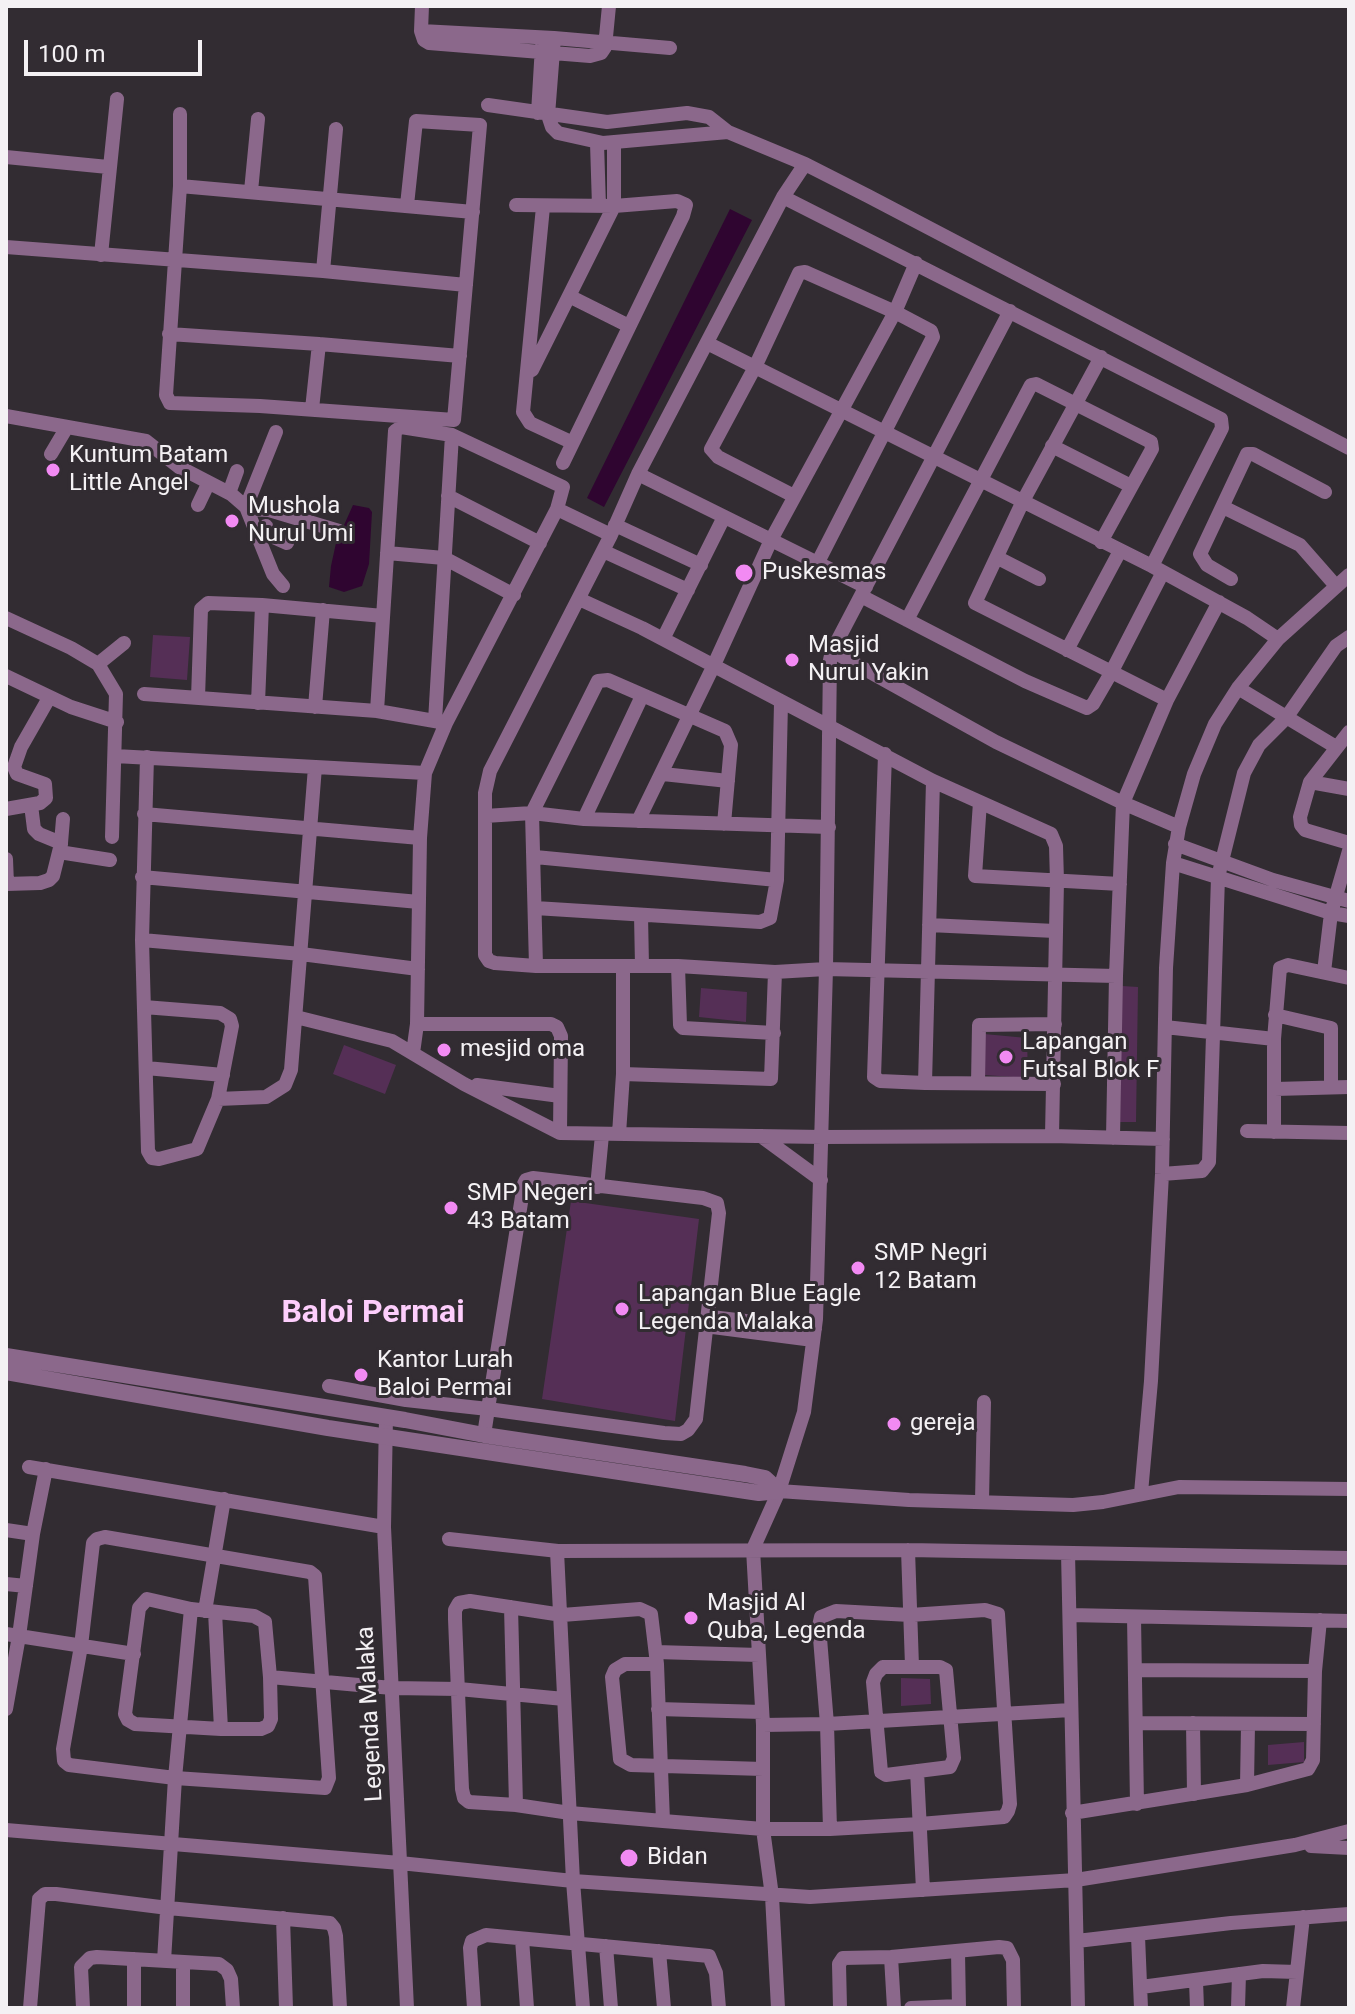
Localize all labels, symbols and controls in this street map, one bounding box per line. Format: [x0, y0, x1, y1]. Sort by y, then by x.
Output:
scale bar [28, 24, 206, 74]
text: 100 m [38, 40, 105, 68]
place label: Kuntum Batam Little Angel [69, 442, 228, 498]
marker: Kuntum Batam Little Angel [44, 461, 62, 479]
place label: Mushola Nurul Umi [248, 493, 354, 549]
marker: Mushola Nurul Umi [223, 512, 241, 530]
place label: Puskesmas [762, 559, 886, 587]
marker: Puskesmas [733, 562, 755, 584]
place label: Masjid Nurul Yakin [808, 632, 929, 688]
marker: Masjid Nurul Yakin [783, 651, 801, 669]
place label: Lapangan Futsal Blok F [1022, 1029, 1159, 1085]
place label: mesjid oma [460, 1036, 585, 1064]
marker: mesjid oma [435, 1041, 453, 1059]
marker: Lapangan Futsal Blok F [997, 1048, 1015, 1066]
place label: SMP Negeri 43 Batam [467, 1180, 593, 1236]
marker: SMP Negeri 43 Batam [442, 1199, 460, 1217]
place label: SMP Negri 12 Batam [874, 1240, 988, 1296]
marker: SMP Negri 12 Batam [849, 1259, 867, 1277]
place label: Lapangan Blue Eagle Legenda Malaka [638, 1281, 861, 1337]
district label: Baloi Permai [281, 1295, 465, 1333]
marker: Lapangan Blue Eagle Legenda Malaka [613, 1300, 631, 1318]
place label: Kantor Lurah Baloi Permai [377, 1347, 513, 1403]
marker: Kantor Lurah Baloi Permai [352, 1366, 370, 1384]
place label: gereja [910, 1410, 976, 1438]
marker: gereja [885, 1415, 903, 1433]
place label: Masjid Al Quba, Legenda [707, 1590, 866, 1646]
marker: Masjid Al Quba, Legenda [682, 1609, 700, 1627]
street label: Legenda Malaka [352, 1625, 390, 1803]
place label: Bidan [647, 1844, 708, 1872]
marker: Bidan [618, 1847, 640, 1869]

